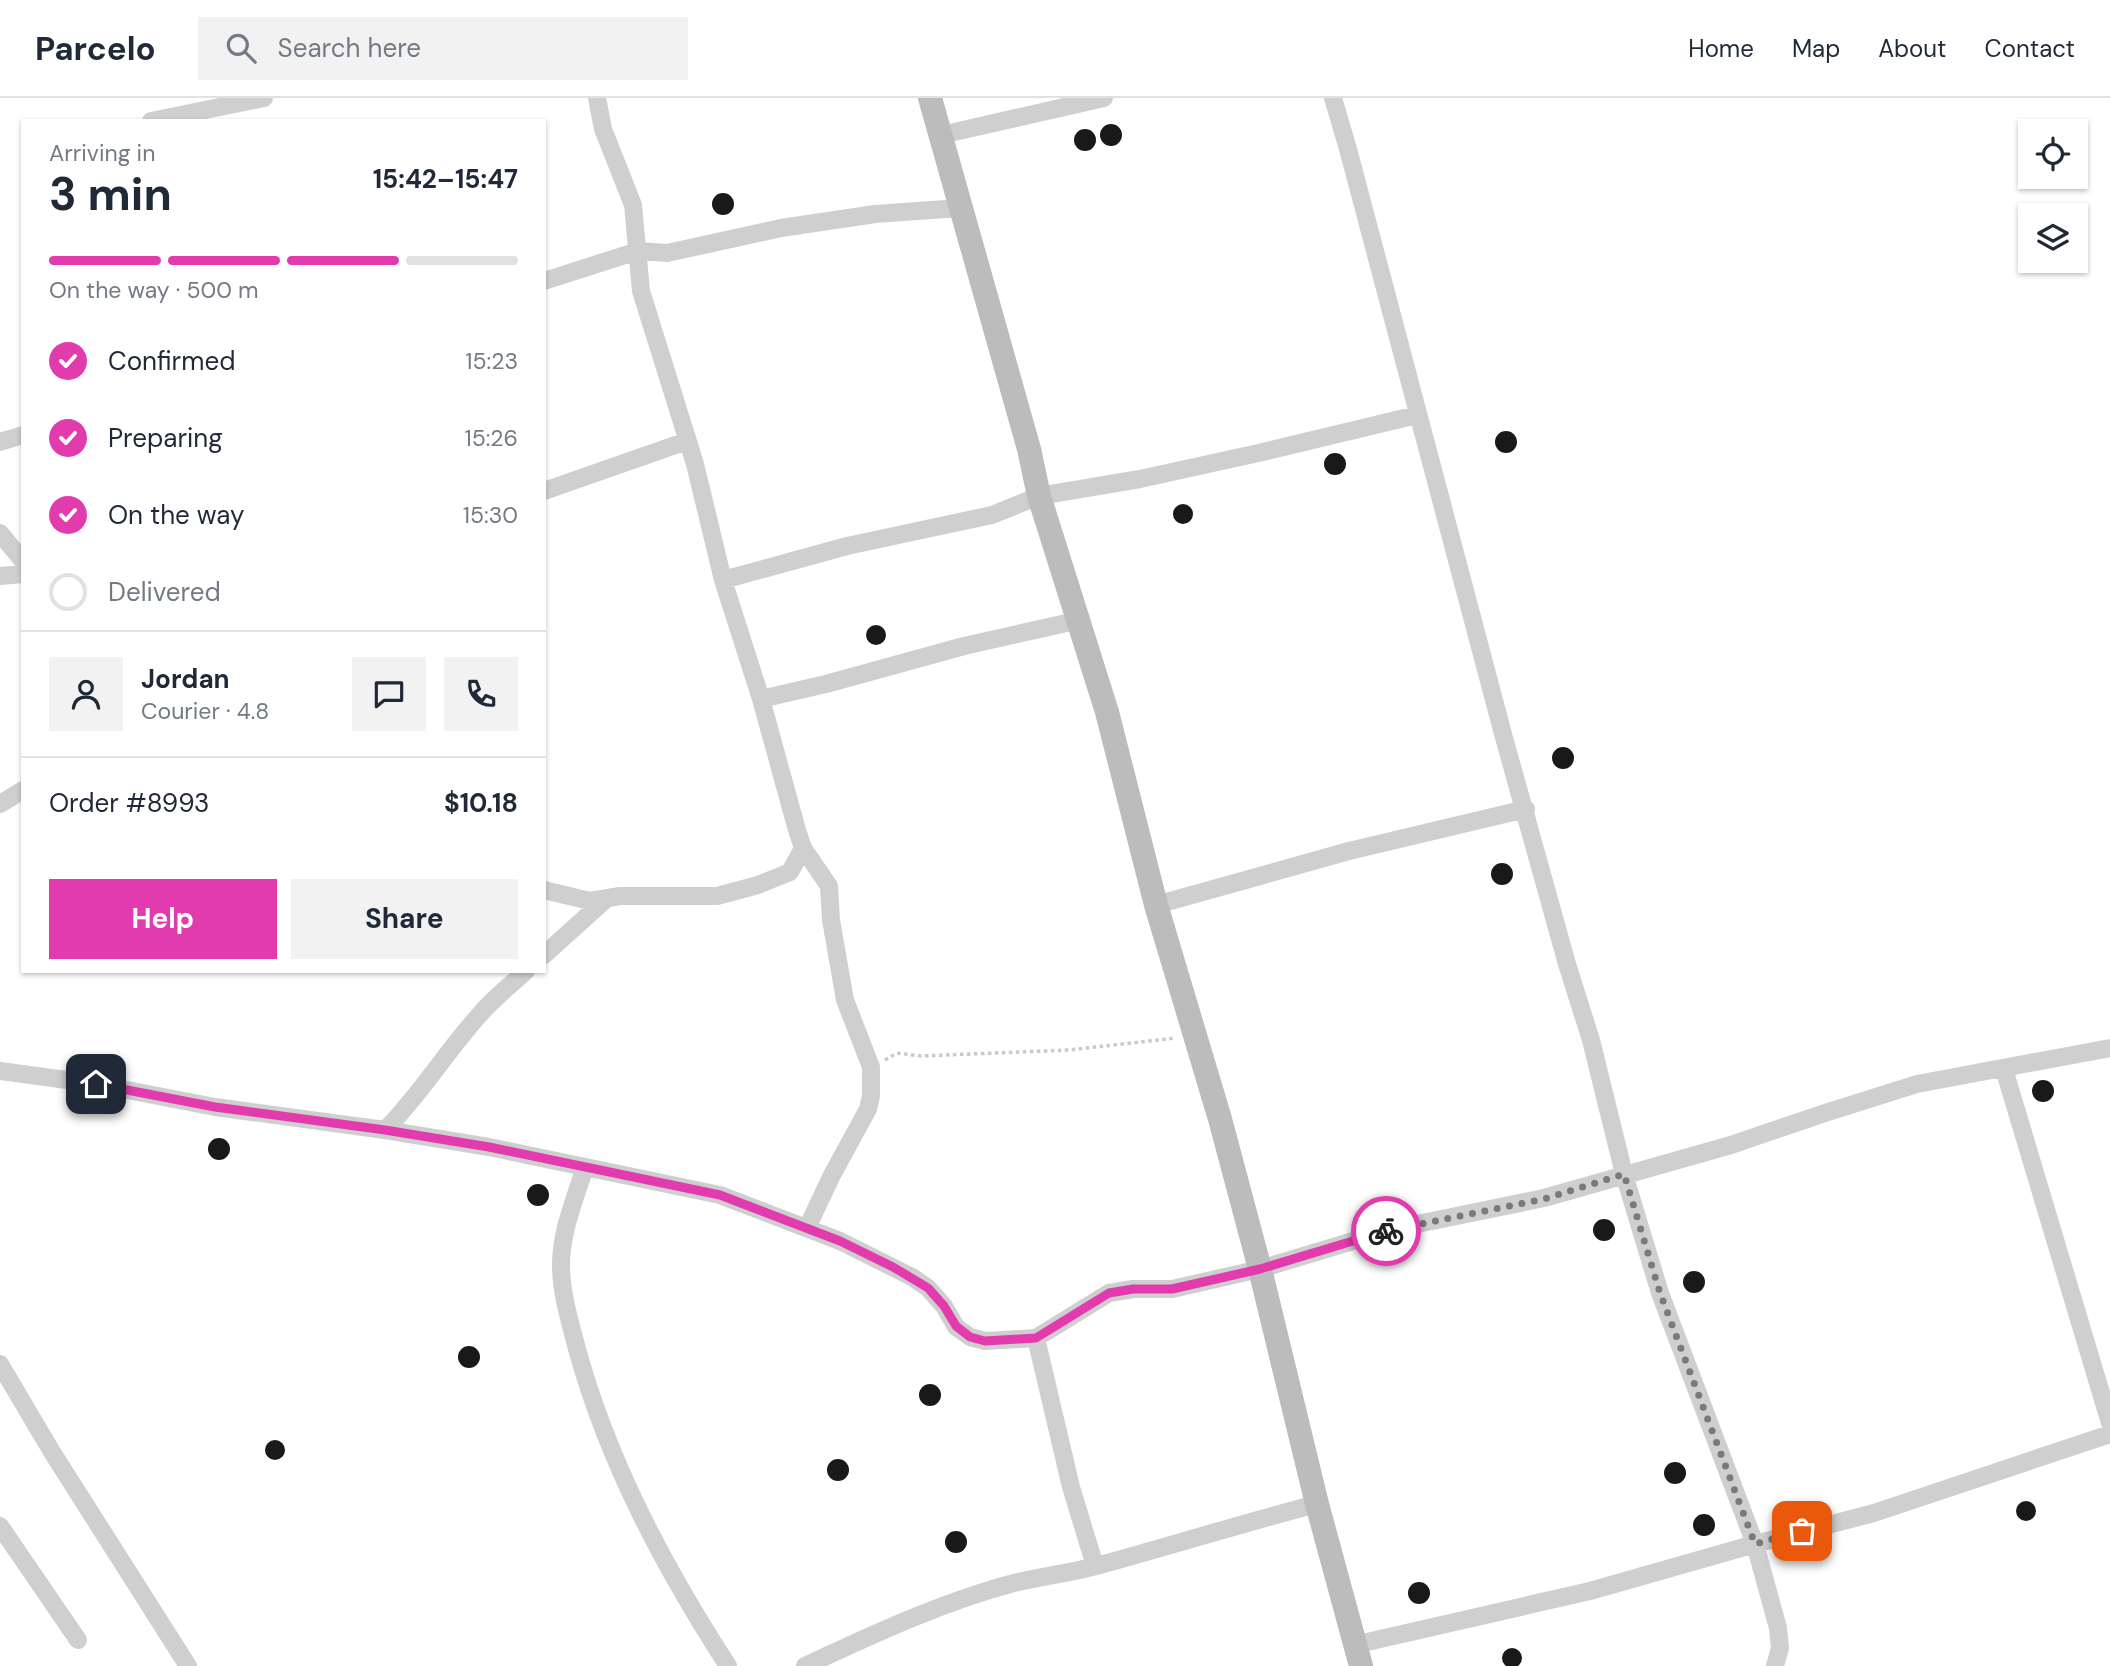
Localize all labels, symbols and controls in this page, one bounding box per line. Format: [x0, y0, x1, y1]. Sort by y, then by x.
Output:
search box [198, 17, 688, 80]
text: Parcelo [35, 27, 156, 70]
icon: search [222, 29, 260, 67]
text: Search here [278, 31, 421, 65]
text: Home [1688, 33, 1754, 64]
text: Map [1792, 33, 1840, 64]
text: About [1878, 33, 1947, 64]
text: Contact [1985, 33, 2075, 64]
map controls [2018, 119, 2088, 273]
button: locate [2018, 119, 2088, 189]
text: Arriving in [49, 138, 155, 168]
text: 15:42–15:47 [373, 162, 518, 196]
text: 3 min [49, 164, 172, 224]
button: layers [2018, 203, 2088, 273]
text: On the way · 500 m [49, 275, 259, 305]
icon: check [49, 342, 87, 380]
text: Confirmed [108, 344, 235, 378]
text: 15:23 [465, 346, 518, 376]
icon: check [49, 419, 87, 457]
text: Preparing [108, 421, 223, 455]
text: 15:26 [464, 423, 518, 453]
icon: check [49, 496, 87, 534]
text: On the way [108, 498, 244, 532]
text: 15:30 [463, 500, 518, 530]
text: Delivered [108, 575, 221, 609]
button: person [49, 657, 123, 731]
button: chat [352, 657, 426, 731]
button: phone [444, 657, 518, 731]
text: Jordan [141, 662, 230, 696]
text: Courier · 4.8 [141, 696, 269, 726]
text: Order #8993 [49, 786, 209, 820]
text: $10.18 [444, 786, 518, 820]
button: Help [49, 879, 277, 959]
button: Share [291, 879, 518, 959]
pin [66, 1054, 126, 1114]
icon: home [77, 1065, 115, 1103]
courier [1351, 1196, 1421, 1266]
icon: bike [1367, 1212, 1405, 1250]
pin [1772, 1501, 1832, 1561]
icon: bag [1783, 1512, 1821, 1550]

